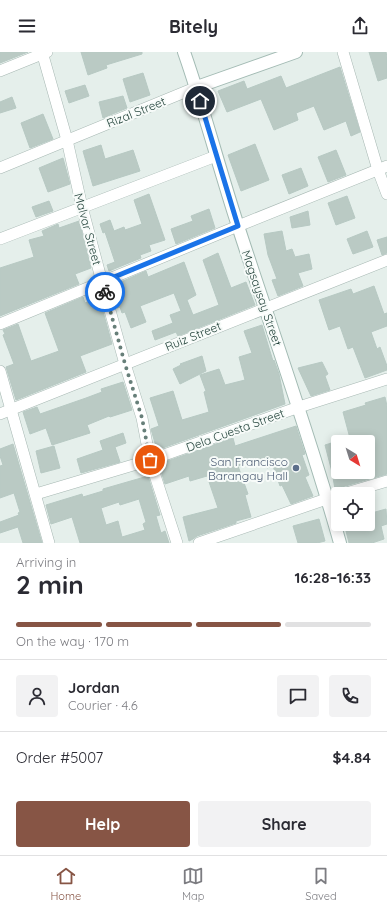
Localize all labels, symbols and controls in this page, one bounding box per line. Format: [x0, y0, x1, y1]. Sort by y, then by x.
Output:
icon: menu [16, 15, 38, 37]
text: Bitely [169, 15, 218, 38]
icon: share [349, 15, 371, 37]
pin [183, 84, 217, 118]
icon: home [189, 90, 211, 112]
street label: Rizal Street [104, 93, 168, 131]
street label: Malvar Street [71, 191, 105, 267]
street label: Magsaysay Street [239, 248, 285, 348]
courier [85, 272, 125, 312]
icon: bike [94, 281, 116, 303]
street label: Ruiz Street [163, 318, 223, 354]
street label: Dela Cuesta Street [184, 405, 286, 455]
north arrow [331, 435, 375, 479]
map controls [331, 435, 375, 531]
pin [133, 443, 167, 477]
icon: bag [139, 449, 161, 471]
place label: San Francisco Barangay Hall [208, 454, 288, 483]
marker: San Francisco Barangay Hall [291, 463, 301, 473]
button: locate [331, 487, 375, 531]
text: Arriving in [16, 554, 76, 570]
text: 2 min [16, 568, 84, 601]
text: 16:28–16:33 [295, 568, 371, 587]
text: On the way · 170 m [16, 633, 129, 649]
button: person [16, 675, 58, 717]
button: chat [277, 675, 319, 717]
button: phone [329, 675, 371, 717]
text: Jordan [68, 678, 120, 697]
text: Courier · 4.6 [68, 697, 138, 713]
text: Order #5007 [16, 748, 103, 767]
text: $4.84 [332, 748, 371, 767]
button: Help [16, 801, 190, 847]
button: Share [198, 801, 371, 847]
tab: Home [50, 865, 81, 903]
tab: Map [182, 865, 204, 903]
tab: Saved [305, 865, 337, 903]

